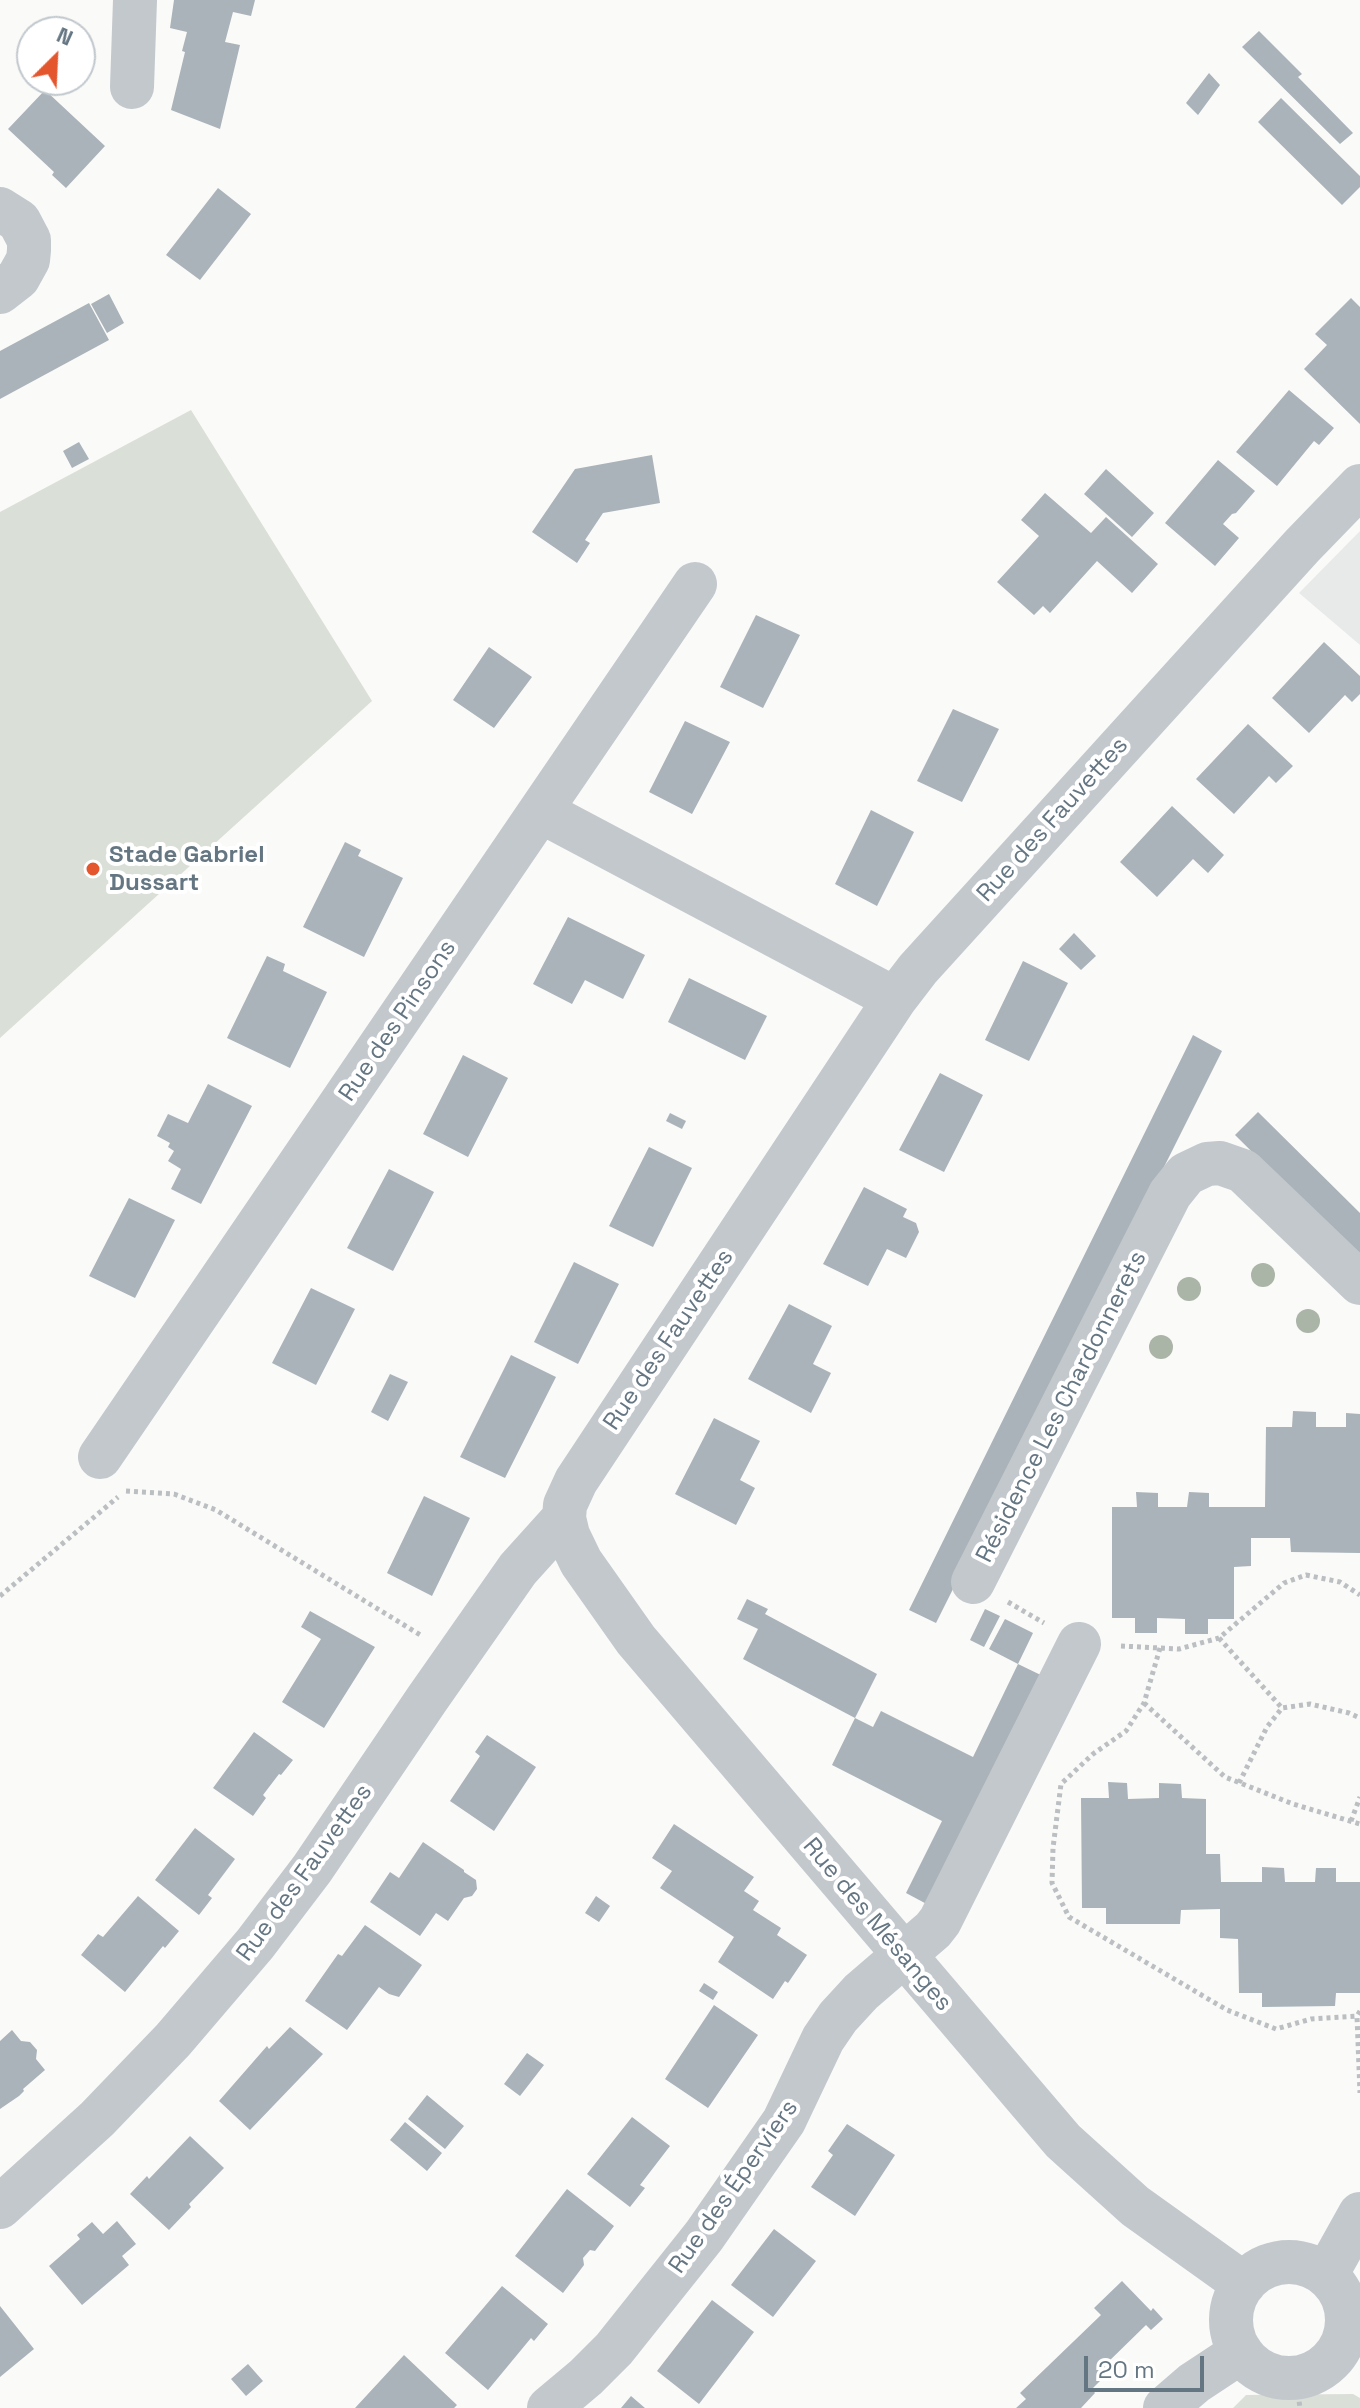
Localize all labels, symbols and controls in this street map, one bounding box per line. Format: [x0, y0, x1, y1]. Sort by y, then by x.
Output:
north arrow [16, 16, 96, 96]
text: N [53, 20, 77, 52]
street label: Rue des Fauvettes [971, 732, 1135, 908]
place label: Stade Gabriel Dussart [109, 841, 265, 897]
marker: Stade Gabriel Dussart [84, 860, 102, 878]
street label: Rue des Pinsons [333, 935, 463, 1107]
street label: Rue des Fauvettes [598, 1244, 740, 1436]
street label: Résidence Les Chardonnerets [971, 1247, 1153, 1567]
street label: Rue des Fauvettes [231, 1779, 379, 1967]
street label: Rue des Mésanges [796, 1833, 958, 2017]
street label: Rue des Éperviers [663, 2095, 805, 2279]
scale bar [1088, 2340, 1208, 2390]
text: 20 m [1098, 2354, 1155, 2385]

